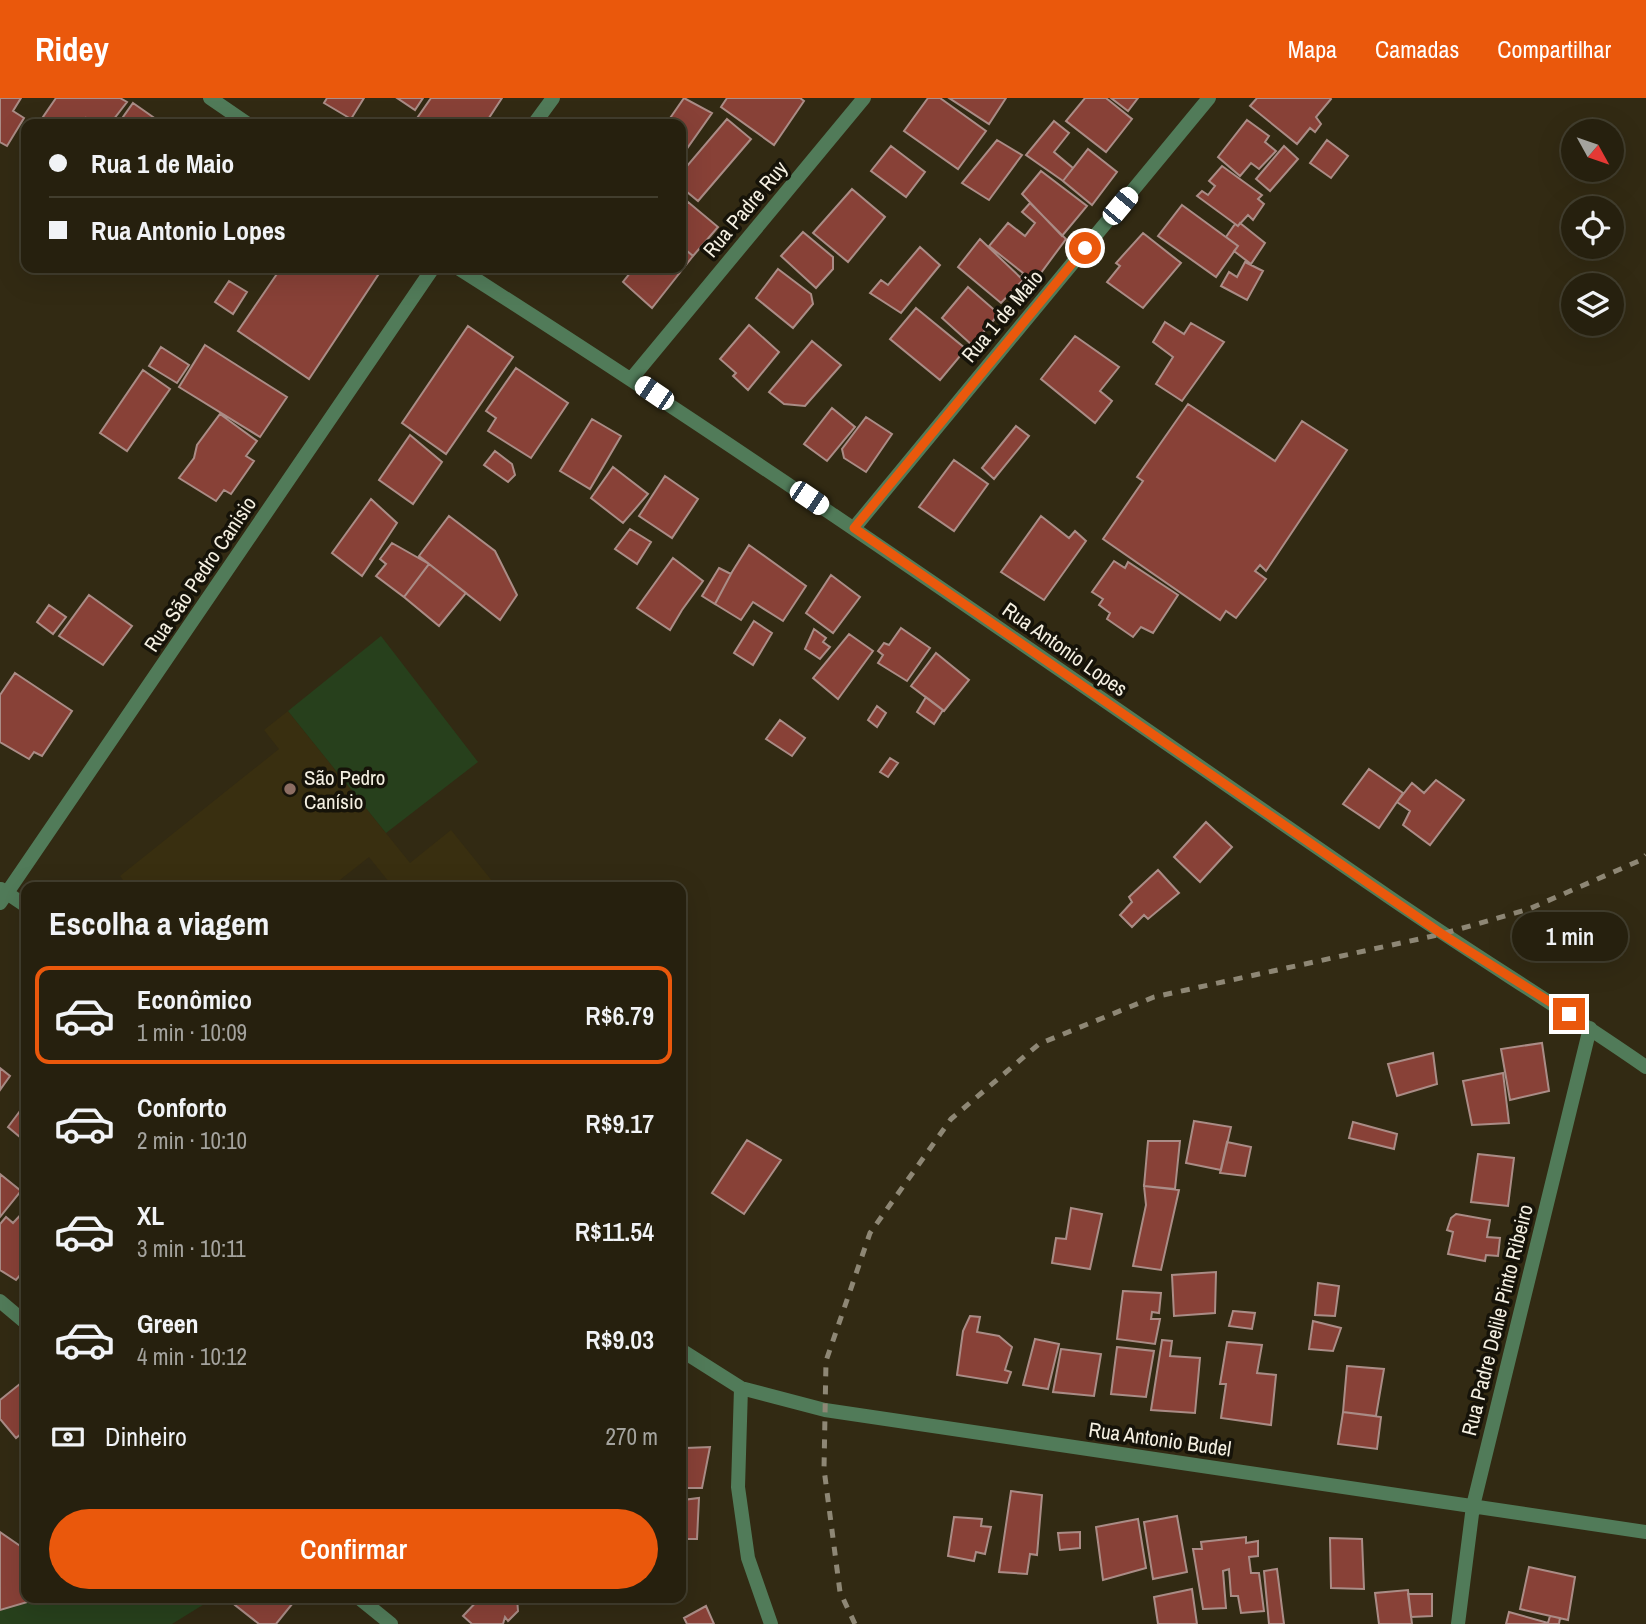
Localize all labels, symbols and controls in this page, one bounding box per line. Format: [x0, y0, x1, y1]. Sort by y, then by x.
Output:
text: Ridey [35, 27, 109, 71]
text: Mapa [1288, 33, 1337, 65]
text: Camadas [1375, 33, 1459, 65]
text: Compartilhar [1497, 33, 1611, 65]
north arrow [1561, 119, 1624, 182]
map controls [1561, 119, 1624, 336]
text: Rua 1 de Maio [91, 146, 234, 181]
street label: Rua Padre Ruy [696, 154, 794, 263]
car [1099, 183, 1142, 229]
button: locate [1561, 196, 1624, 259]
text: Rua Antonio Lopes [91, 213, 286, 248]
route start [1069, 232, 1101, 264]
street label: Rua 1 de Maio [955, 263, 1049, 369]
button: layers [1561, 273, 1624, 336]
car [631, 373, 678, 413]
car [786, 478, 833, 518]
street label: Rua São Pedro Canisio [137, 490, 263, 658]
street label: Rua Antonio Lopes [997, 595, 1133, 703]
place label: São Pedro Canísio [304, 763, 385, 816]
marker: São Pedro Canísio [282, 781, 298, 797]
text: Escolha a viagem [49, 902, 269, 945]
callout: 1 min [1511, 912, 1627, 962]
text: 1 min [1546, 921, 1594, 952]
text: Econômico [137, 982, 252, 1017]
icon: car [53, 984, 116, 1047]
text: R$6.79 [585, 998, 654, 1033]
route end [1553, 998, 1585, 1030]
text: 1 min · 10:09 [137, 1017, 247, 1048]
text: Conforto [137, 1090, 227, 1125]
icon: car [53, 1092, 116, 1155]
text: R$9.17 [585, 1106, 654, 1141]
text: 2 min · 10:10 [137, 1125, 247, 1156]
text: XL [137, 1198, 164, 1233]
icon: car [53, 1200, 116, 1263]
street label: Rua Padre Delile Pinto Ribeiro [1454, 1201, 1540, 1439]
text: R$11.54 [575, 1214, 654, 1249]
text: 3 min · 10:11 [137, 1233, 246, 1264]
text: Green [137, 1306, 199, 1341]
icon: car [53, 1308, 116, 1371]
text: R$9.03 [585, 1322, 654, 1357]
text: 4 min · 10:12 [137, 1341, 247, 1372]
street label: Rua Antonio Budel [1087, 1415, 1233, 1463]
icon: cash [49, 1418, 87, 1456]
text: Dinheiro [105, 1419, 187, 1454]
text: 270 m [606, 1421, 658, 1452]
button: Confirmar [49, 1509, 658, 1589]

